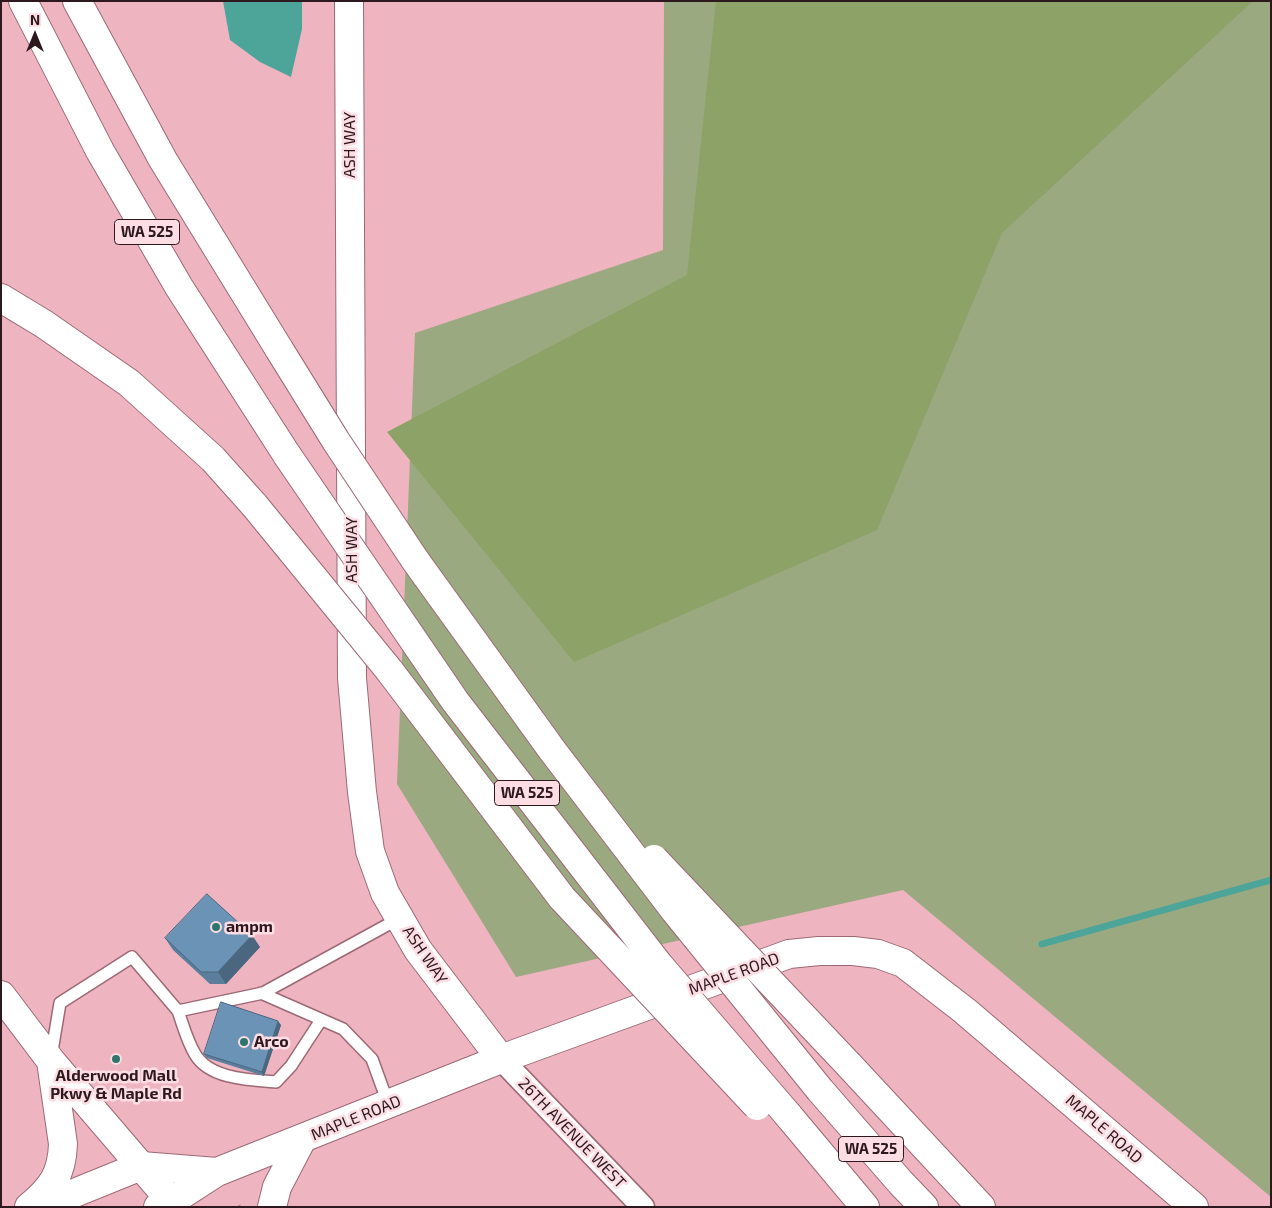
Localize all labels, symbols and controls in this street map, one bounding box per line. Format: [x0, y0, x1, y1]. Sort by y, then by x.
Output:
north arrow [10, 10, 60, 60]
text: N [30, 11, 40, 28]
street label: ASH WAY [340, 112, 360, 178]
road number: WA 525 [114, 220, 180, 244]
street label: ASH WAY [342, 517, 362, 583]
road number: WA 525 [494, 780, 560, 806]
place label: ampm [226, 917, 273, 937]
marker: ampm [210, 921, 222, 933]
street label: ASH WAY [399, 922, 451, 988]
street label: MAPLE ROAD [686, 949, 782, 999]
place label: Arco [254, 1032, 289, 1052]
marker: Arco [238, 1036, 250, 1048]
marker: Alderwood Mall Pkwy & Maple Rd [110, 1053, 122, 1065]
place label: Alderwood Mall Pkwy & Maple Rd [50, 1066, 182, 1104]
street label: 26TH AVENUE WEST [514, 1074, 630, 1192]
street label: MAPLE ROAD [308, 1091, 404, 1145]
street label: MAPLE ROAD [1062, 1091, 1146, 1167]
road number: WA 525 [838, 1136, 904, 1162]

